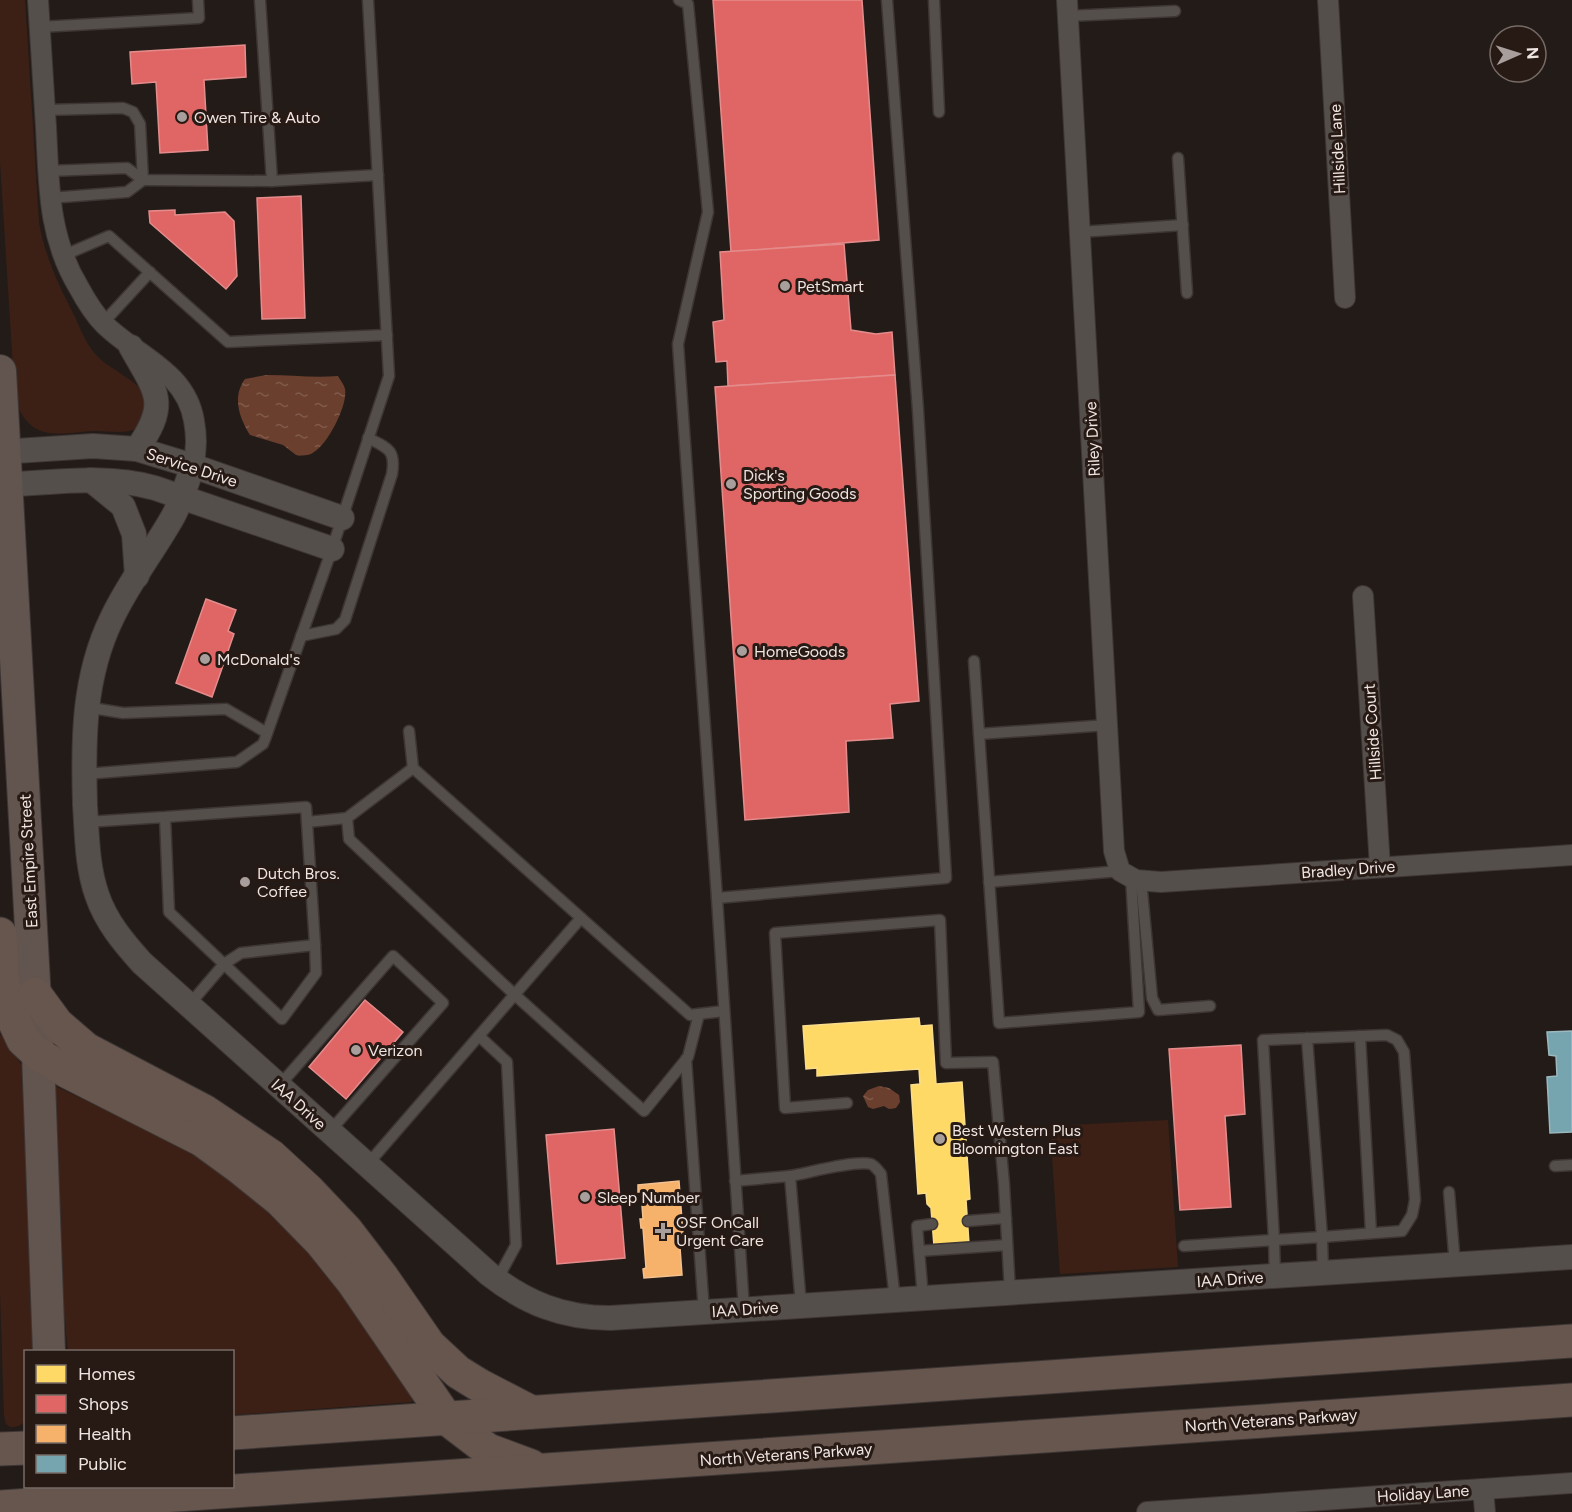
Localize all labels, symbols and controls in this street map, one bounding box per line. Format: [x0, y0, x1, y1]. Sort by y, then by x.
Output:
north arrow [1488, 24, 1548, 84]
text: N [1523, 47, 1542, 60]
street label: Hillside Lane [1326, 103, 1349, 194]
place label: Owen Tire & Auto [194, 108, 320, 127]
marker: Owen Tire & Auto [175, 110, 189, 124]
place label: PetSmart [797, 277, 864, 296]
marker: PetSmart [778, 279, 792, 293]
street label: Riley Drive [1081, 401, 1104, 477]
street label: Service Drive [144, 444, 240, 491]
place label: Dick's Sporting Goods [743, 466, 857, 503]
marker: Dick's Sporting Goods [724, 477, 738, 491]
place label: HomeGoods [754, 642, 845, 661]
marker: HomeGoods [735, 644, 749, 658]
place label: McDonald's [217, 650, 300, 669]
marker: McDonald's [198, 652, 212, 666]
street label: Hillside Court [1360, 683, 1385, 781]
street label: East Empire Street [15, 793, 41, 929]
street label: Bradley Drive [1300, 857, 1396, 882]
place label: Dutch Bros. Coffee [257, 864, 340, 901]
marker: Dutch Bros. Coffee [238, 875, 252, 889]
place label: Verizon [368, 1041, 422, 1060]
marker: Verizon [349, 1043, 363, 1057]
street label: IAA Drive [267, 1075, 330, 1134]
place label: Best Western Plus Bloomington East [952, 1121, 1081, 1158]
marker: Best Western Plus Bloomington East [933, 1132, 947, 1146]
place label: Sleep Number [597, 1188, 700, 1207]
marker: Sleep Number [578, 1190, 592, 1204]
place label: OSF OnCall Urgent Care [676, 1213, 764, 1250]
marker: OSF OnCall Urgent Care [654, 1222, 672, 1240]
street label: IAA Drive [1196, 1268, 1264, 1291]
street label: IAA Drive [711, 1298, 779, 1321]
legend [24, 1350, 234, 1488]
text: Homes [78, 1363, 136, 1385]
text: Shops [78, 1393, 129, 1415]
street label: North Veterans Parkway [1184, 1405, 1359, 1436]
text: Health [78, 1423, 131, 1445]
street label: North Veterans Parkway [699, 1439, 874, 1470]
text: Public [78, 1453, 127, 1475]
street label: Holiday Lane [1376, 1481, 1470, 1506]

